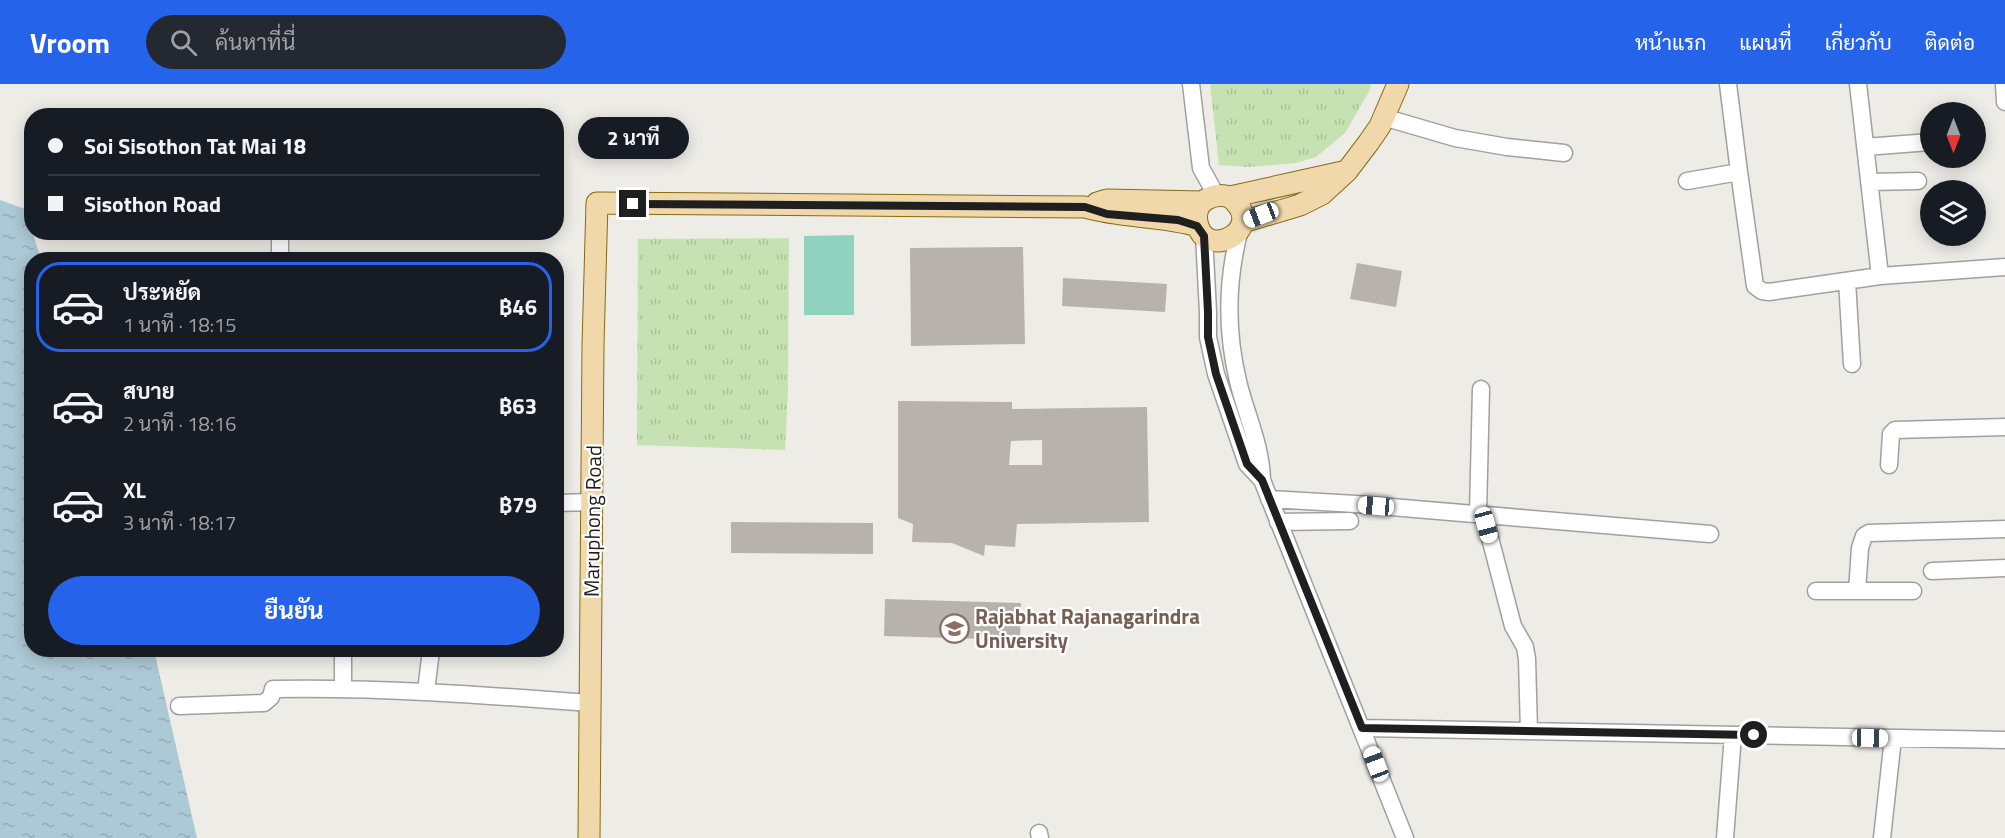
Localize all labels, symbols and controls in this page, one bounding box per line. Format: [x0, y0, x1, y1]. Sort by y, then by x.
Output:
search box [146, 15, 566, 69]
text: Vroom [30, 21, 110, 64]
text: ค้นหาที่นี่ [215, 25, 295, 59]
icon: search [167, 26, 200, 59]
text: หน้าแรก [1635, 26, 1706, 58]
text: แผนที่ [1739, 26, 1792, 58]
text: เกี่ยวกับ [1825, 26, 1892, 58]
text: ติดต่อ [1925, 26, 1975, 58]
north arrow [1920, 102, 1986, 168]
map controls [1920, 102, 1986, 246]
callout: 2 นาที [578, 117, 688, 159]
text: 2 นาที [607, 122, 660, 153]
text: Soi Sisothon Tat Mai 18 [84, 129, 306, 163]
button: layers [1920, 180, 1986, 246]
text: Sisothon Road [84, 187, 221, 221]
route end [619, 190, 646, 217]
car [1241, 200, 1281, 230]
text: ประหยัด [123, 275, 201, 309]
icon: car [51, 280, 105, 334]
text: ฿46 [499, 290, 537, 324]
text: 1 นาที · 18:15 [123, 309, 236, 340]
text: สบาย [123, 374, 175, 408]
icon: car [51, 379, 105, 433]
text: ฿63 [499, 389, 537, 423]
text: 2 นาที · 18:16 [123, 408, 236, 439]
street label: Maruphong Road [575, 445, 609, 597]
text: XL [123, 473, 146, 507]
icon: car [51, 478, 105, 532]
text: ฿79 [499, 488, 537, 522]
car [1357, 495, 1395, 517]
car [1473, 505, 1499, 545]
text: 3 นาที · 18:17 [123, 507, 236, 538]
button: ยืนยัน [48, 576, 540, 645]
place label: Rajabhat Rajanagarindra University [975, 600, 1200, 656]
school or university icon: Rajabhat Rajanagarindra University [938, 612, 970, 644]
route start [1740, 721, 1767, 748]
car [1852, 729, 1888, 747]
car [1361, 744, 1391, 784]

